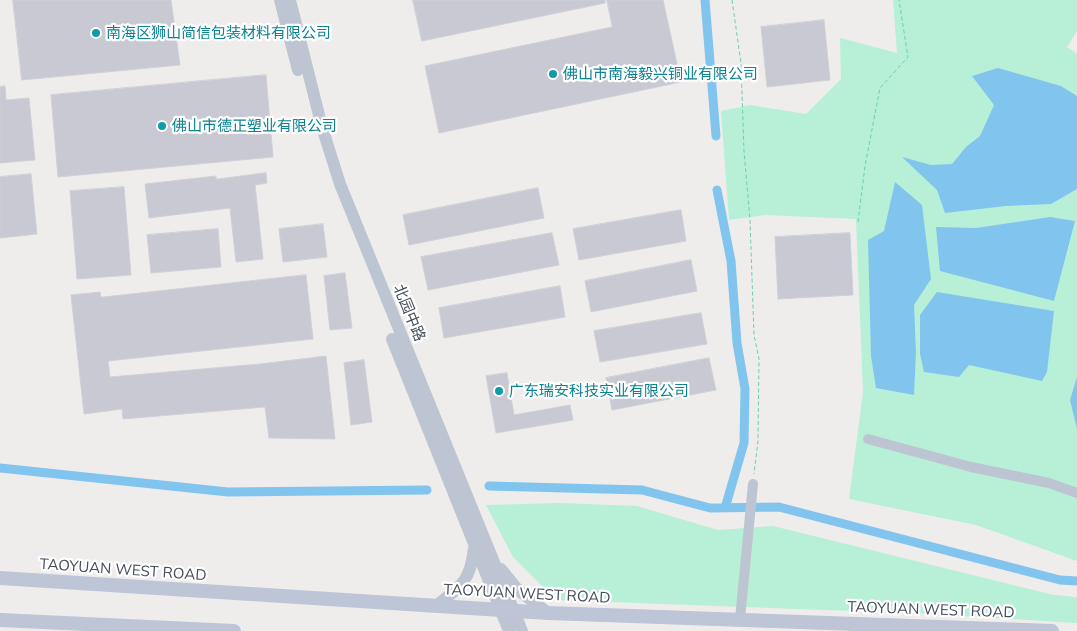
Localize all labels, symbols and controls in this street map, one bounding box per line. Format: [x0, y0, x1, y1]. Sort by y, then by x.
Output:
place label: 南海区狮山简信包装材料有限公司 [106, 24, 331, 42]
marker: 南海区狮山简信包装材料有限公司 [90, 27, 102, 39]
place label: 佛山市南海毅兴铜业有限公司 [563, 65, 758, 83]
marker: 佛山市南海毅兴铜业有限公司 [547, 68, 559, 80]
place label: 佛山市德正塑业有限公司 [172, 117, 337, 135]
marker: 佛山市德正塑业有限公司 [156, 120, 168, 132]
street label: 北园中路 [389, 282, 429, 344]
place label: 广东瑞安科技实业有限公司 [509, 382, 689, 400]
marker: 广东瑞安科技实业有限公司 [493, 385, 505, 397]
street label: TAOYUAN WEST ROAD [39, 555, 207, 585]
street label: TAOYUAN WEST ROAD [443, 581, 611, 607]
street label: TAOYUAN WEST ROAD [847, 598, 1015, 622]

